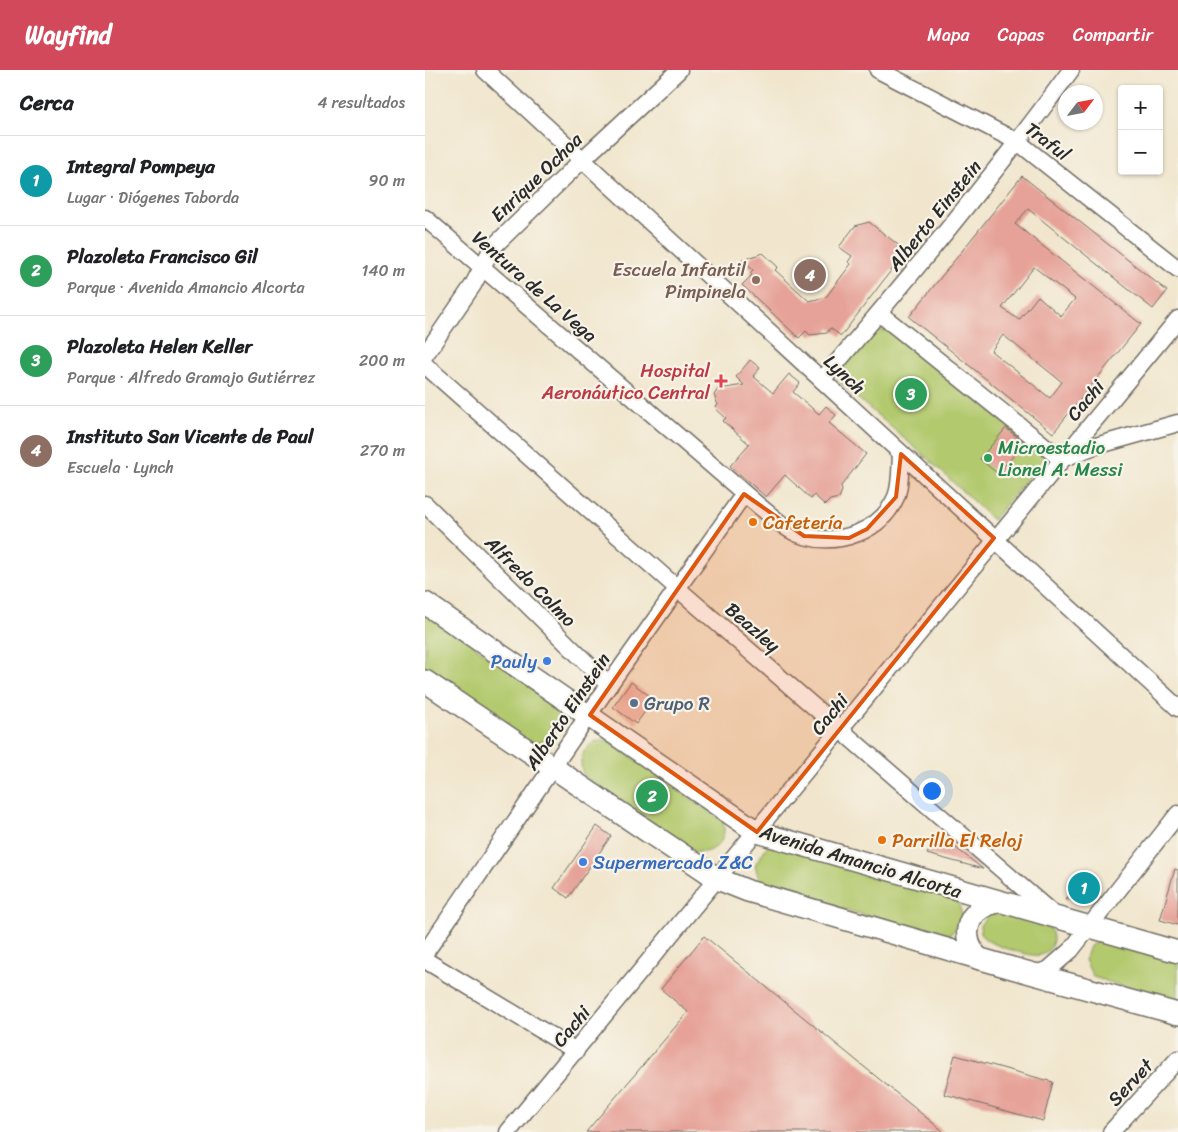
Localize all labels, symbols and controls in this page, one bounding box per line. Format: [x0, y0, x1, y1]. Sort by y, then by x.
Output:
text: Wayfind [25, 14, 111, 56]
text: Mapa [927, 19, 970, 51]
text: Capas [998, 19, 1045, 51]
text: Compartir [1073, 19, 1153, 51]
text: Cerca [20, 84, 74, 122]
north arrow [1058, 85, 1103, 130]
map controls [1118, 85, 1163, 175]
button: + [1118, 85, 1163, 130]
text: 4 resultados [317, 88, 405, 117]
street label: Traful [1018, 113, 1078, 170]
street label: Enrique Ochoa [482, 124, 591, 230]
button: − [1118, 130, 1163, 175]
text: Integral Pompeya [67, 150, 215, 183]
street label: Alberto Einstein [878, 152, 990, 279]
text: 1 [33, 166, 39, 195]
text: 90 m [369, 166, 405, 195]
text: Lugar · Diógenes Taborda [67, 183, 239, 212]
street label: Ventura de La Vega [464, 222, 605, 351]
text: Plazoleta Francisco Gil [67, 240, 258, 273]
place label: Escuela Infantil Pimpinela [613, 253, 747, 308]
text: 2 [31, 256, 41, 285]
text: 140 m [362, 256, 405, 285]
pin: 4 [794, 256, 826, 294]
text: Parque · Avenida Amancio Alcorta [67, 273, 305, 302]
marker: Escuela Infantil Pimpinela [750, 274, 762, 286]
text: Plazoleta Helen Keller [67, 330, 252, 363]
text: 3 [32, 346, 40, 375]
text: 200 m [359, 346, 405, 375]
street label: Lynch [816, 346, 874, 403]
place label: Hospital Aeronáutico Central [541, 354, 711, 409]
text: Parque · Alfredo Gramajo Gutiérrez [67, 363, 315, 392]
street label: Cachi [1058, 371, 1113, 429]
marker: Hospital Aeronáutico Central [714, 374, 728, 388]
pin: 3 [895, 375, 927, 413]
text: Instituto San Vicente de Paul [67, 420, 313, 453]
place label: Microestadio Lionel A. Messi [998, 431, 1123, 486]
text: 4 [31, 436, 41, 465]
text: 270 m [360, 436, 405, 465]
marker: Microestadio Lionel A. Messi [982, 452, 994, 464]
text: Escuela · Lynch [67, 453, 174, 482]
place label: Cafetería [763, 506, 843, 539]
marker: Cafetería [747, 516, 759, 528]
street label: Alfredo Colmo [476, 527, 585, 635]
street label: Beazley [717, 594, 788, 661]
place label: Pauly [490, 645, 537, 678]
street label: Alberto Einstein [515, 646, 619, 778]
marker: Pauly [541, 655, 553, 667]
street label: Cachi [802, 685, 857, 743]
place label: Grupo R [644, 687, 710, 720]
marker: Grupo R [628, 697, 640, 709]
pin: 2 [636, 777, 668, 815]
your location [919, 778, 945, 804]
street label: Avenida Amancio Alcorta [755, 815, 966, 908]
place label: Parrilla El Reloj [892, 824, 1023, 857]
marker: Parrilla El Reloj [876, 834, 888, 846]
place label: Supermercado Z&C [593, 846, 753, 879]
marker: Supermercado Z&C [577, 856, 589, 868]
pin: 1 [1068, 869, 1100, 907]
street label: Cachi [544, 997, 599, 1055]
street label: Servet [1099, 1050, 1162, 1114]

